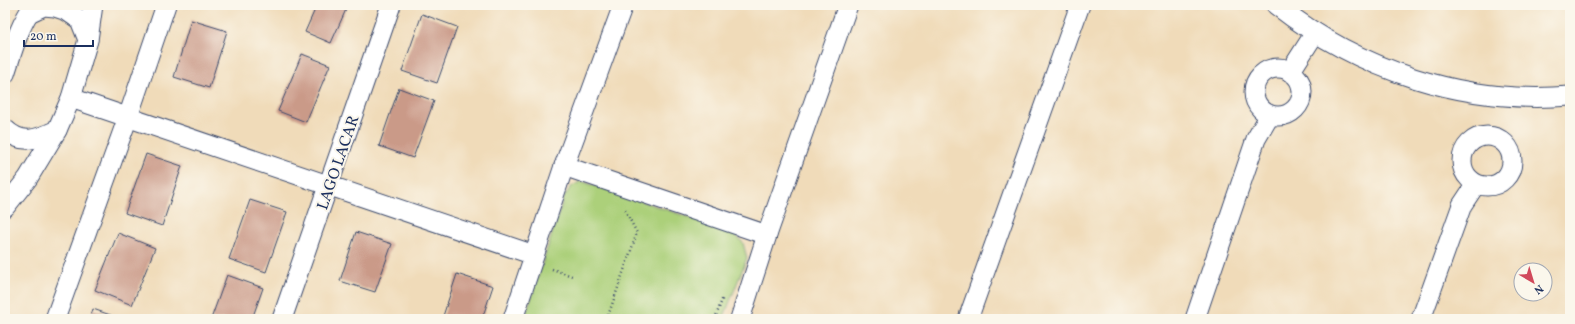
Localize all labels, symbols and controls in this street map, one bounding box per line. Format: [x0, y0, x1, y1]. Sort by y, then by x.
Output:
scale bar [24, 22, 93, 48]
text: 20 m [30, 29, 57, 45]
street label: LAGO LACAR [312, 112, 365, 213]
north arrow [1513, 262, 1553, 302]
text: N [1530, 280, 1546, 297]

